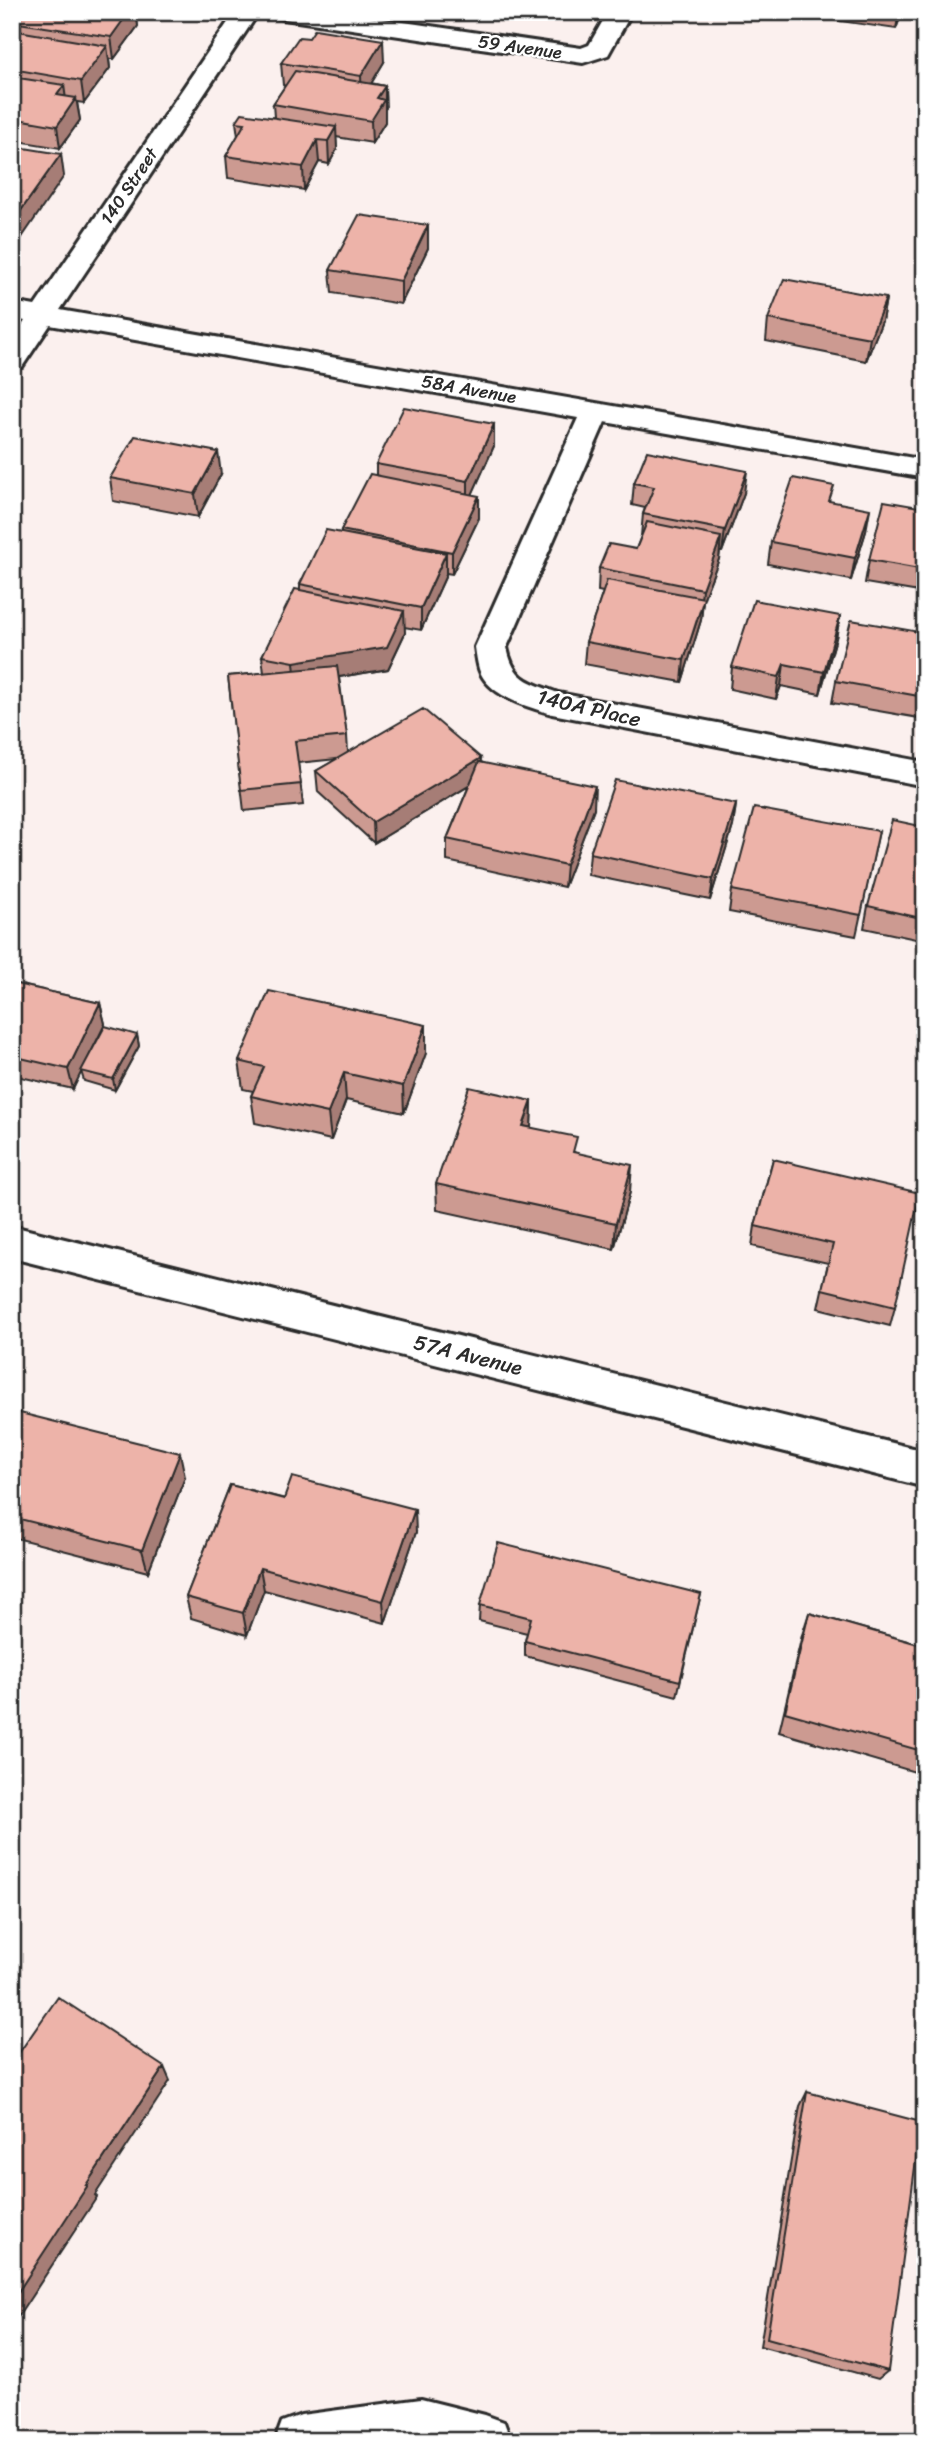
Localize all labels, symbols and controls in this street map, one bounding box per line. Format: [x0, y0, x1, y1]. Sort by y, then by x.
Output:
street label: 59 Avenue [476, 25, 564, 69]
street label: 140 Street [91, 140, 167, 231]
street label: 58A Avenue [419, 365, 519, 413]
street label: 140A Place [533, 678, 645, 738]
street label: 57A Avenue [410, 1323, 526, 1387]

